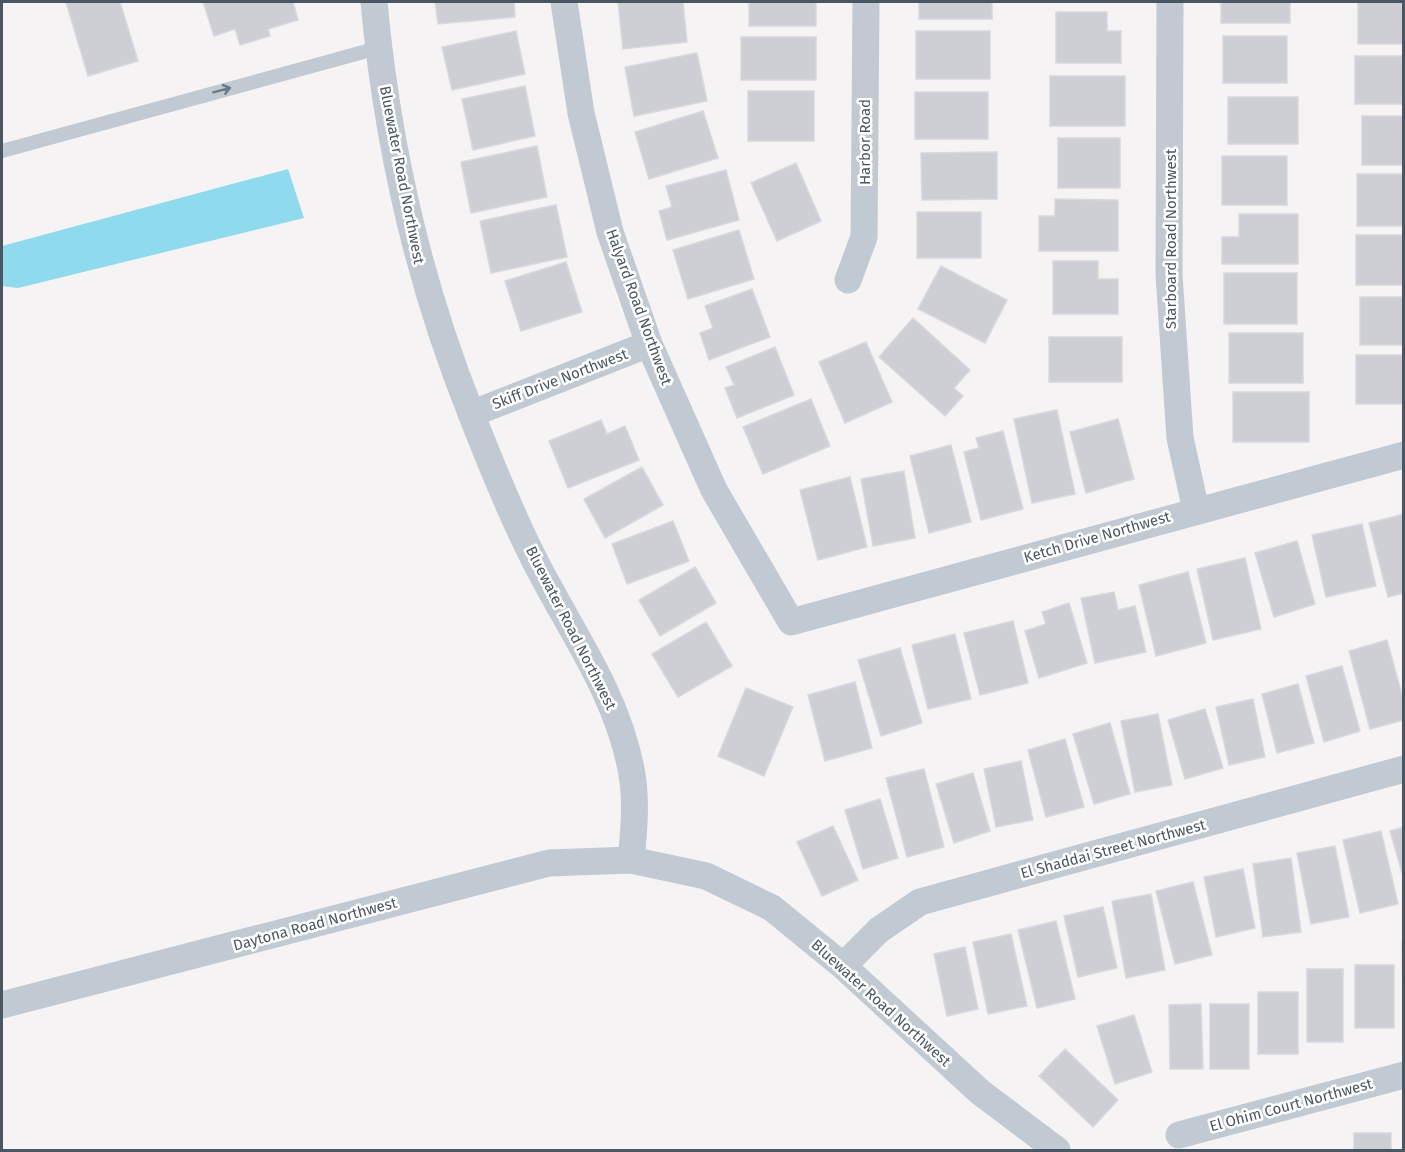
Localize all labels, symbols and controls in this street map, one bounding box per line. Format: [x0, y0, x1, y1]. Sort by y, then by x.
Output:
one-way arrow [212, 84, 231, 95]
street label: Bluewater Road Northwest [376, 84, 428, 266]
street label: Harbor Road [856, 99, 874, 185]
street label: Starboard Road Northwest [1162, 148, 1180, 329]
street label: Halyard Road Northwest [602, 226, 676, 388]
street label: Skiff Drive Northwest [490, 345, 631, 413]
street label: Ketch Drive Northwest [1022, 507, 1173, 567]
street label: Bluewater Road Northwest [522, 543, 620, 713]
street label: El Shaddai Street Northwest [1019, 815, 1208, 882]
street label: Daytona Road Northwest [231, 893, 399, 955]
street label: Bluewater Road Northwest [808, 936, 955, 1071]
street label: El Ohim Court Northwest [1208, 1074, 1375, 1135]

